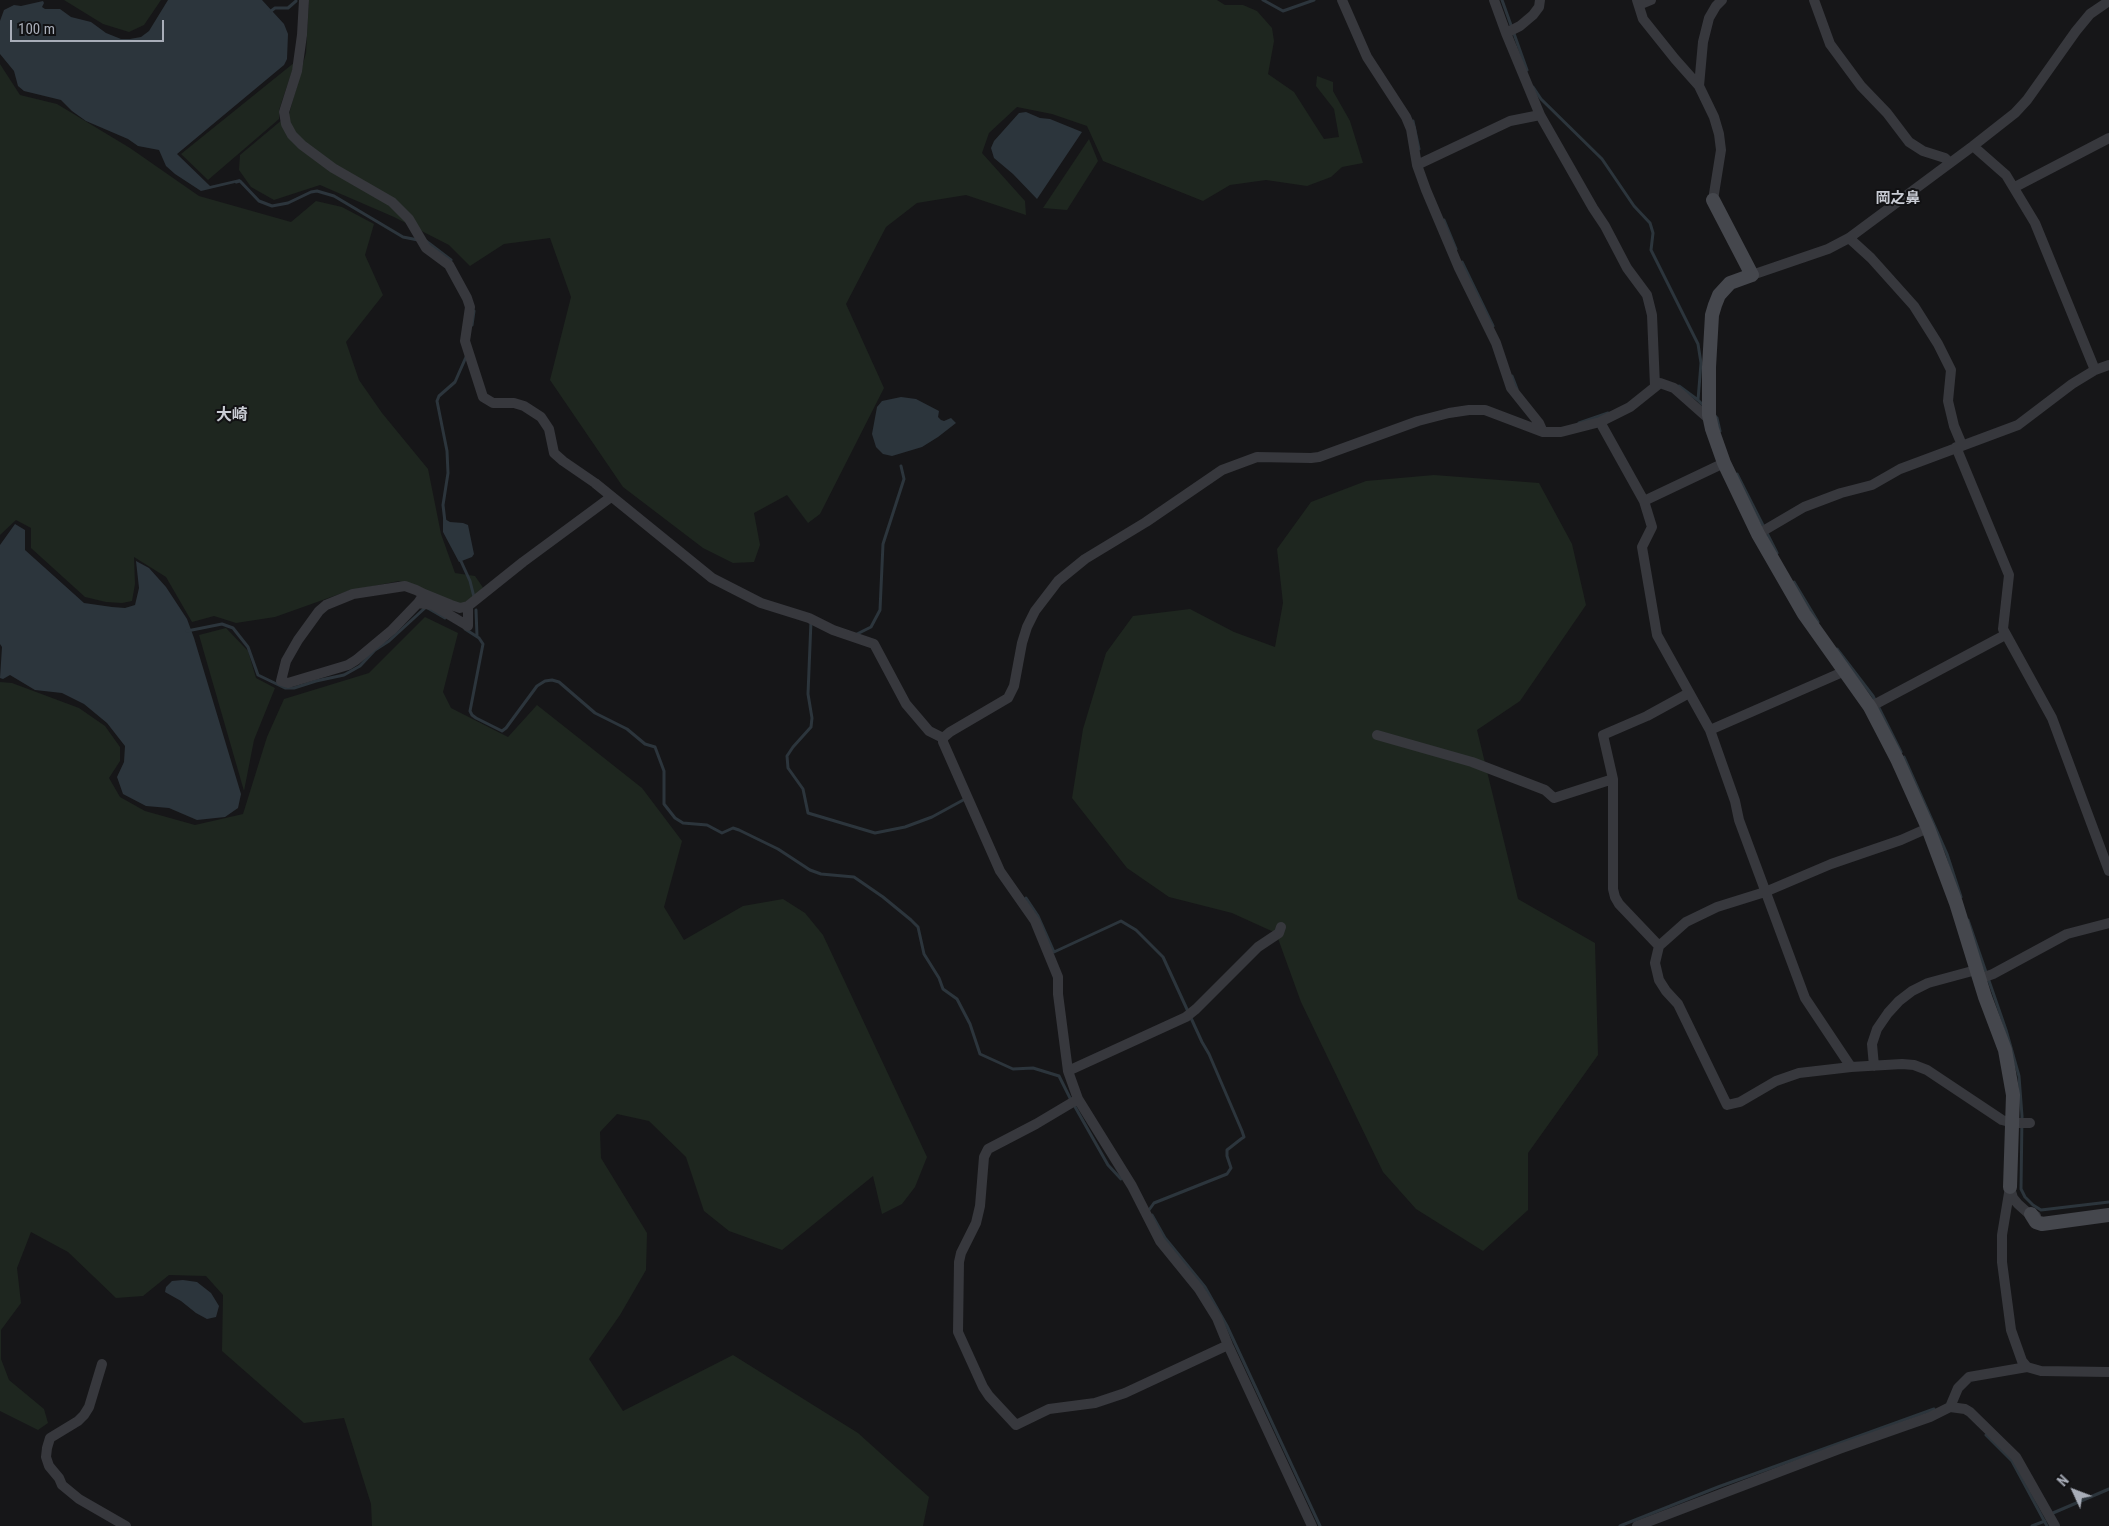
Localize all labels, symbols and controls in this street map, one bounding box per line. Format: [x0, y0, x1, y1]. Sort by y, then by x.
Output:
scale bar [12, 10, 166, 42]
text: 100 m [18, 20, 55, 38]
district label: 岡之鼻 [1876, 190, 1920, 208]
district label: 大崎 [216, 406, 248, 426]
north arrow [2049, 1466, 2099, 1516]
text: N [2054, 1472, 2072, 1489]

